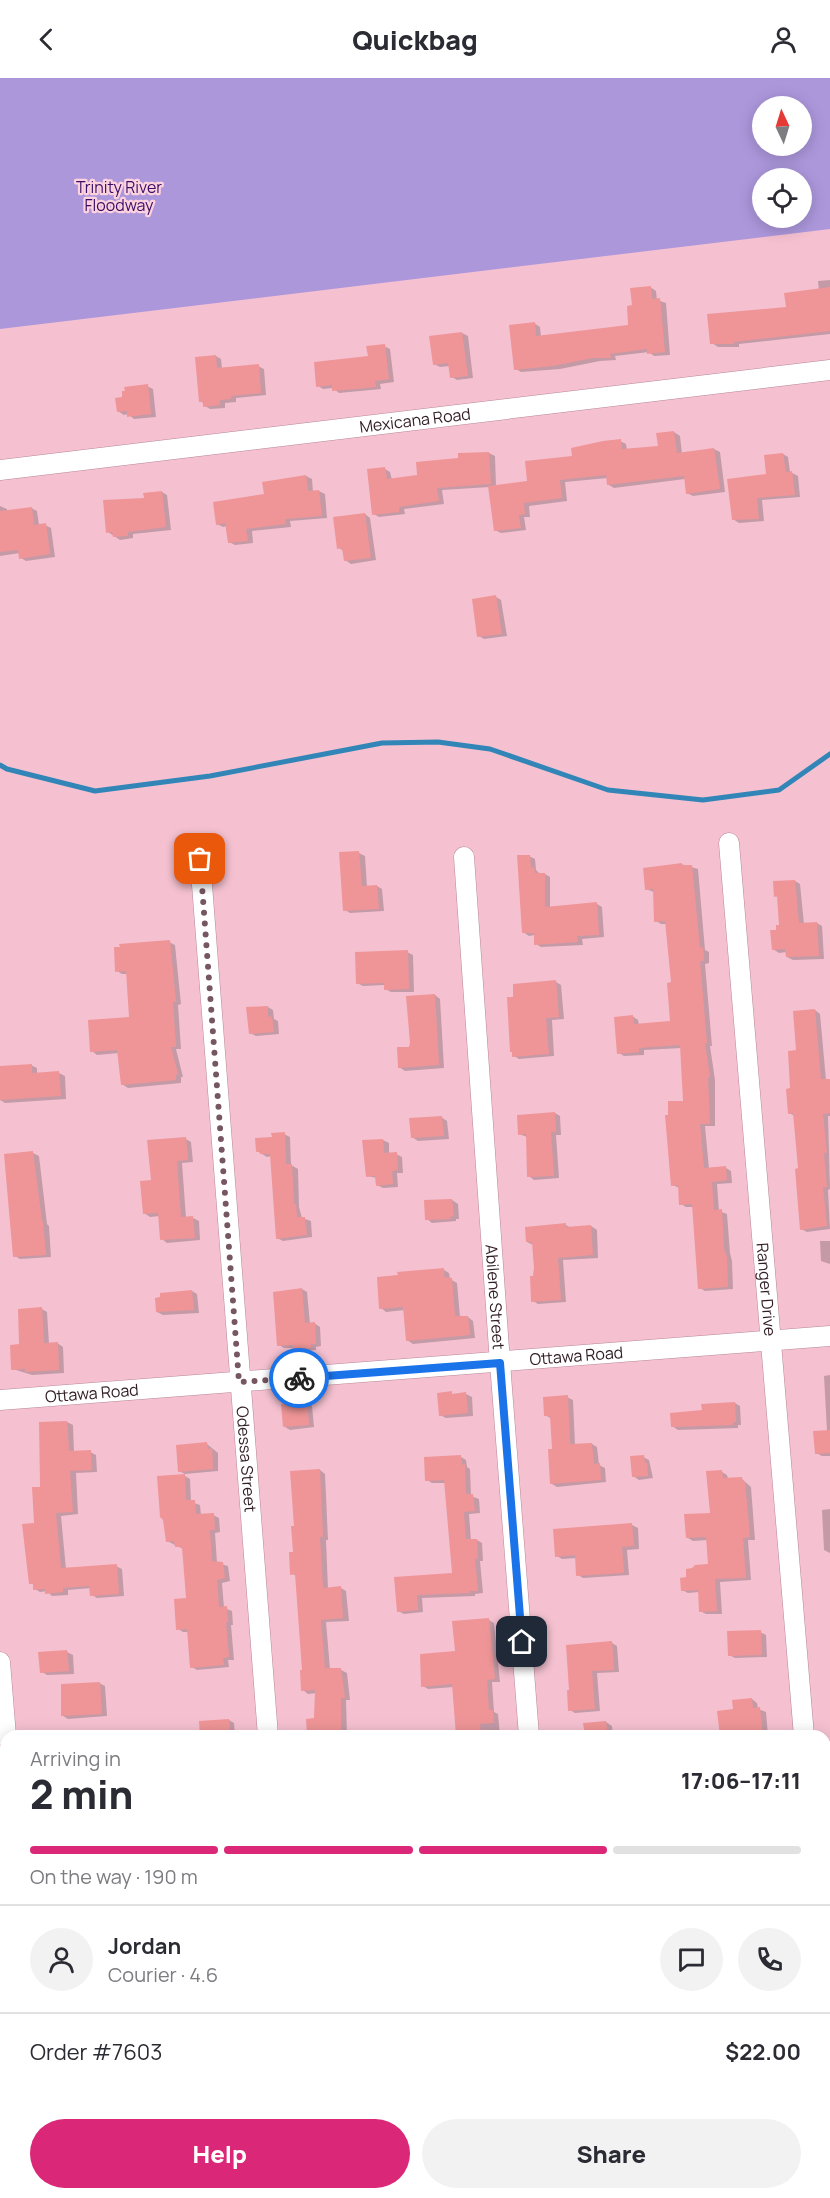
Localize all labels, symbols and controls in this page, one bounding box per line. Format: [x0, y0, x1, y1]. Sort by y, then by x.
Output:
text: Quickbag [352, 21, 478, 58]
icon: back [30, 23, 63, 56]
icon: person [767, 23, 800, 56]
north arrow [752, 96, 812, 156]
map controls [752, 96, 812, 228]
button: locate [752, 168, 812, 228]
park label: Trinity River Floodway [76, 176, 162, 216]
street label: Mexicana Road [358, 402, 472, 438]
pin [174, 833, 225, 884]
icon: bag [183, 842, 216, 875]
street label: Ranger Drive [752, 1242, 781, 1337]
street label: Abilene Street [481, 1244, 510, 1350]
street label: Ottawa Road [529, 1341, 624, 1370]
courier [269, 1348, 329, 1408]
icon: bike [283, 1362, 316, 1395]
street label: Ottawa Road [44, 1378, 139, 1408]
street label: Odessa Street [231, 1405, 262, 1513]
pin [496, 1616, 547, 1667]
icon: home [505, 1625, 538, 1658]
text: Arriving in [30, 1745, 121, 1772]
text: 17:06–17:11 [681, 1766, 801, 1796]
text: 2 min [30, 1767, 133, 1821]
text: On the way · 190 m [30, 1863, 198, 1890]
button: person [30, 1928, 93, 1991]
button: chat [660, 1928, 723, 1991]
button: phone [738, 1928, 801, 1991]
text: Jordan [108, 1931, 181, 1961]
text: Courier · 4.6 [108, 1961, 218, 1988]
text: Order #7603 [30, 2037, 162, 2067]
text: $22.00 [725, 2037, 801, 2067]
button: Help [30, 2119, 410, 2188]
button: Share [422, 2119, 801, 2188]

